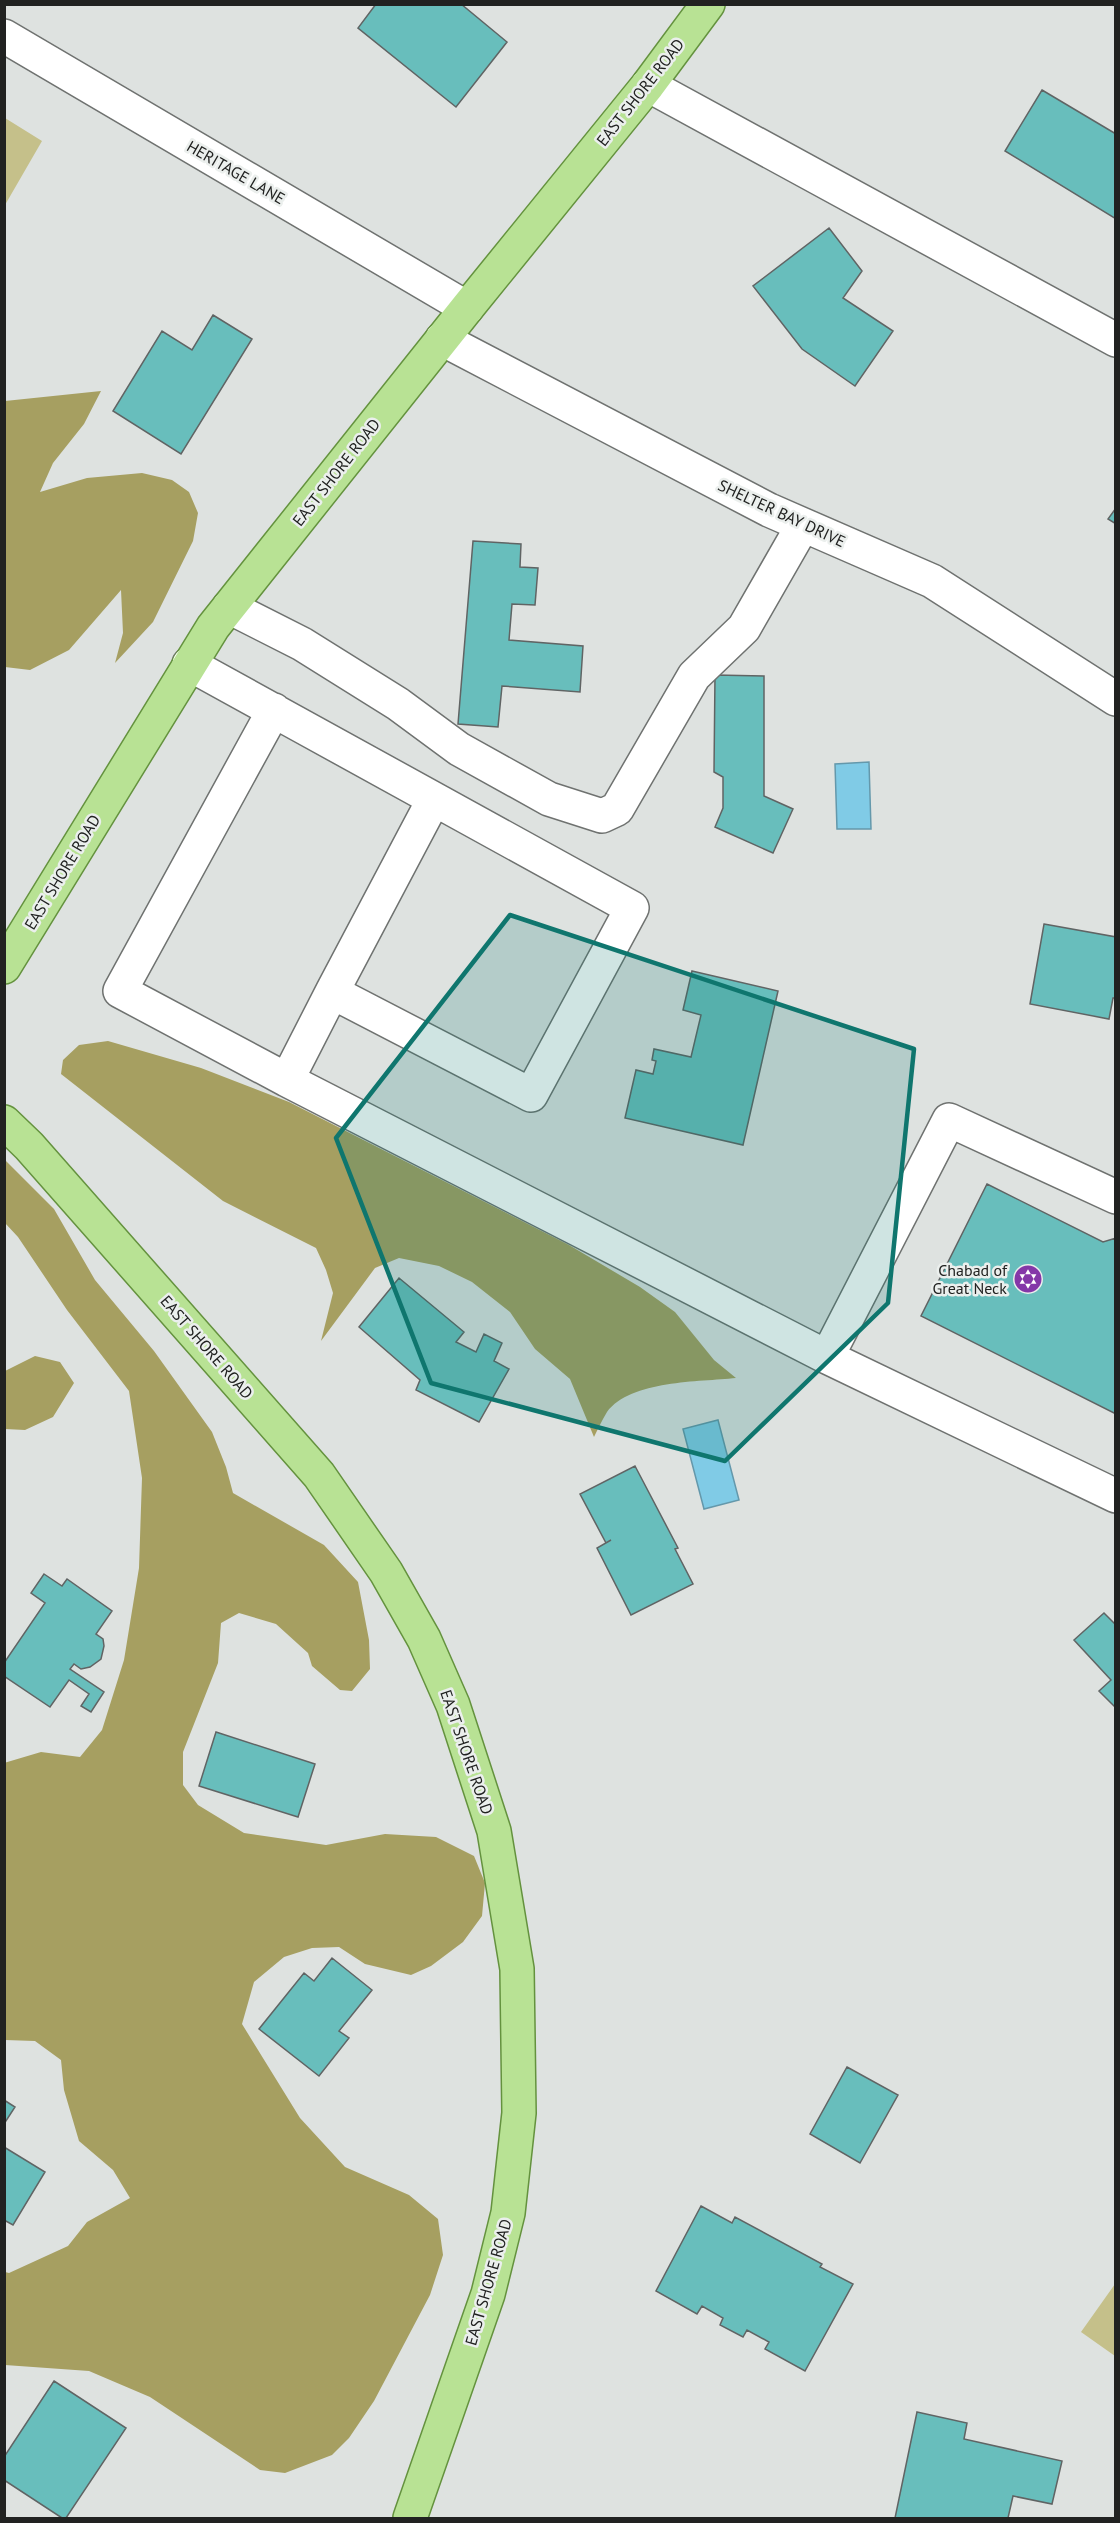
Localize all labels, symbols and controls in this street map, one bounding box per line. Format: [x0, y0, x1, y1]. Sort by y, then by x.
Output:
street label: EAST SHORE ROAD [592, 34, 688, 150]
street label: HERITAGE LANE [183, 136, 289, 208]
street label: EAST SHORE ROAD [288, 414, 384, 530]
street label: SHELTER BAY DRIVE [715, 475, 849, 551]
street label: EAST SHORE ROAD [20, 811, 104, 933]
place label: Chabad of Great Neck [932, 1260, 1008, 1298]
synagogue icon: Chabad of Great Neck [1012, 1263, 1044, 1295]
street label: EAST SHORE ROAD [157, 1291, 257, 1403]
street label: EAST SHORE ROAD [436, 1687, 498, 1817]
street label: EAST SHORE ROAD [460, 2216, 516, 2348]

